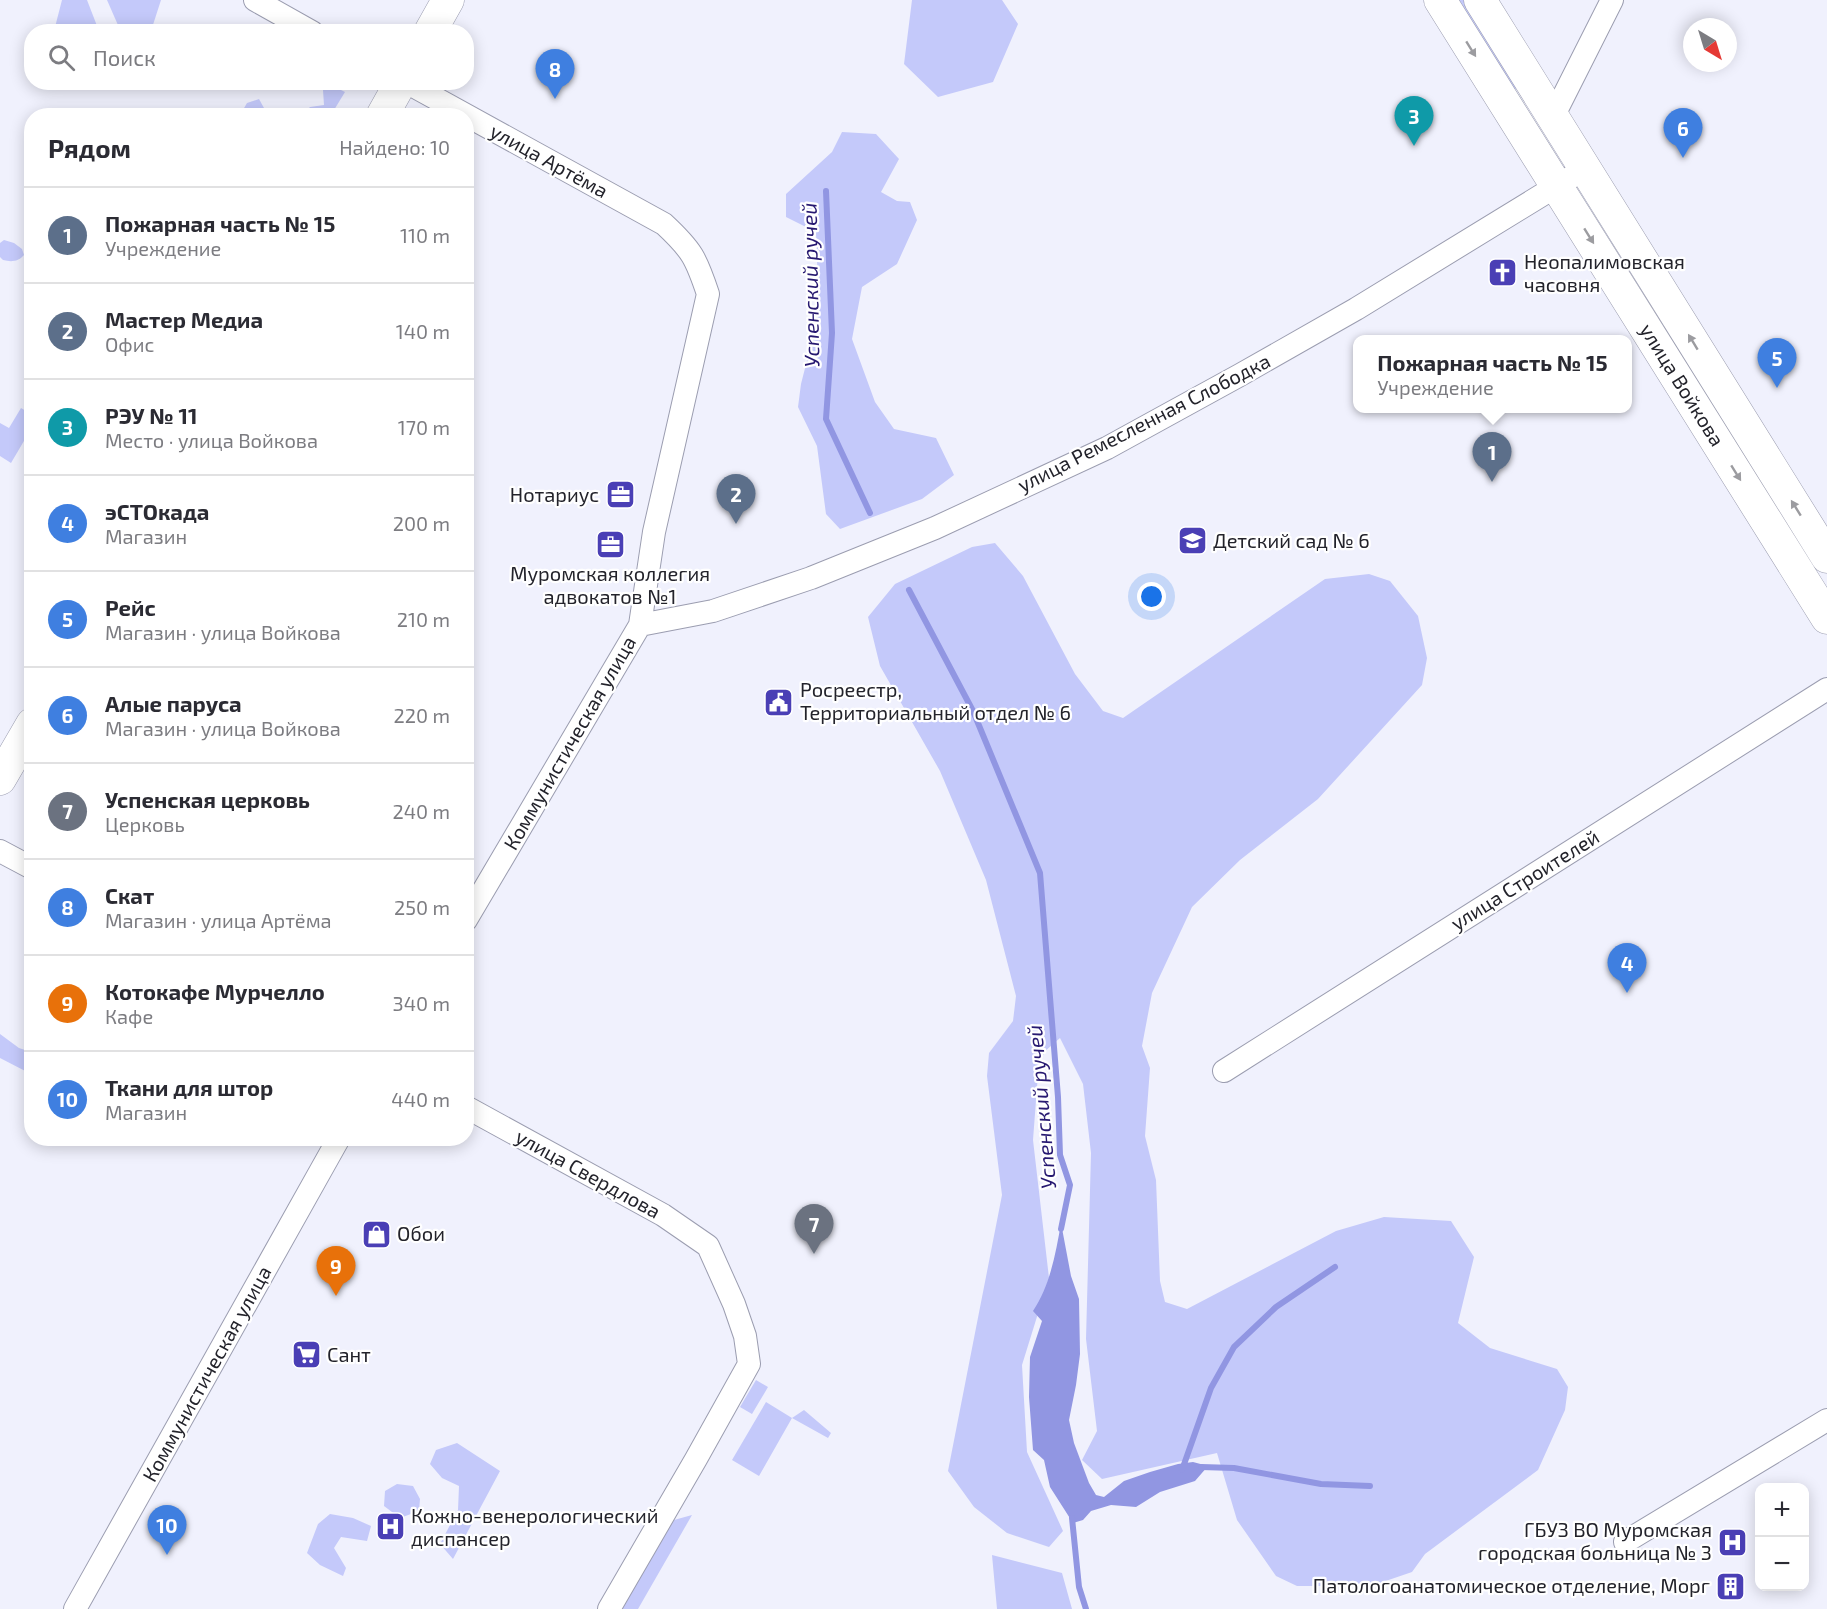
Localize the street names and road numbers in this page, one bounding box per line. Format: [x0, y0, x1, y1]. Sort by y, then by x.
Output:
street label: улица Артёма [486, 118, 613, 203]
street label: улица Войкова [1635, 319, 1730, 451]
street label: улица Ремесленная Слободка [1013, 348, 1274, 497]
street label: Коммунистическая улица [498, 631, 641, 854]
street label: улица Строителей [1446, 824, 1604, 935]
street label: улица Свердлова [511, 1123, 665, 1224]
street label: Коммунистическая улица [137, 1262, 276, 1486]

